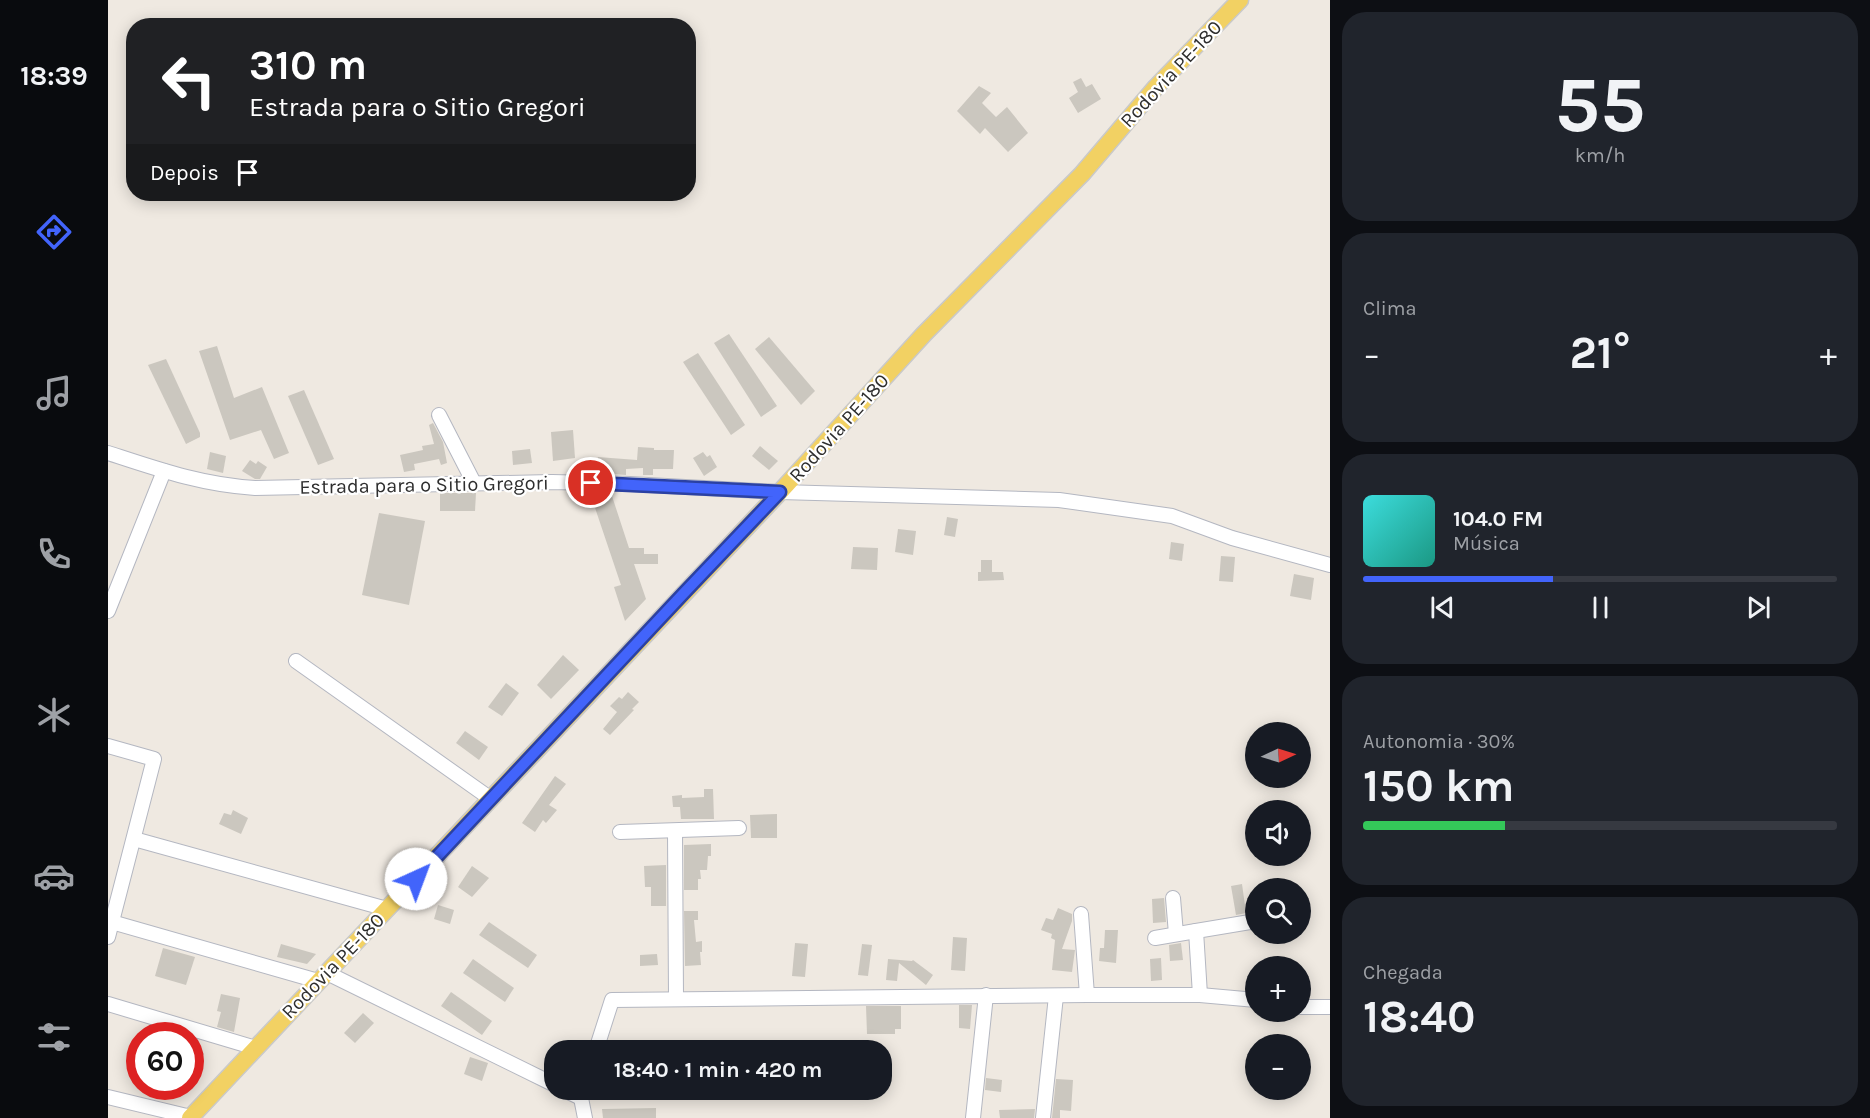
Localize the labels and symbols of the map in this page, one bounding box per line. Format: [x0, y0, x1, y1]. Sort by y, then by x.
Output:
street label: Rodovia PE-180 [1116, 16, 1226, 132]
street label: Rodovia PE-180 [784, 369, 894, 487]
pin [565, 457, 616, 508]
street label: Estrada para o Sitio Gregori [299, 471, 549, 499]
north arrow [1245, 722, 1311, 788]
position arrow [384, 847, 448, 911]
street label: Rodovia PE-180 [277, 908, 389, 1024]
speed limit sign: 60 [126, 1022, 204, 1100]

